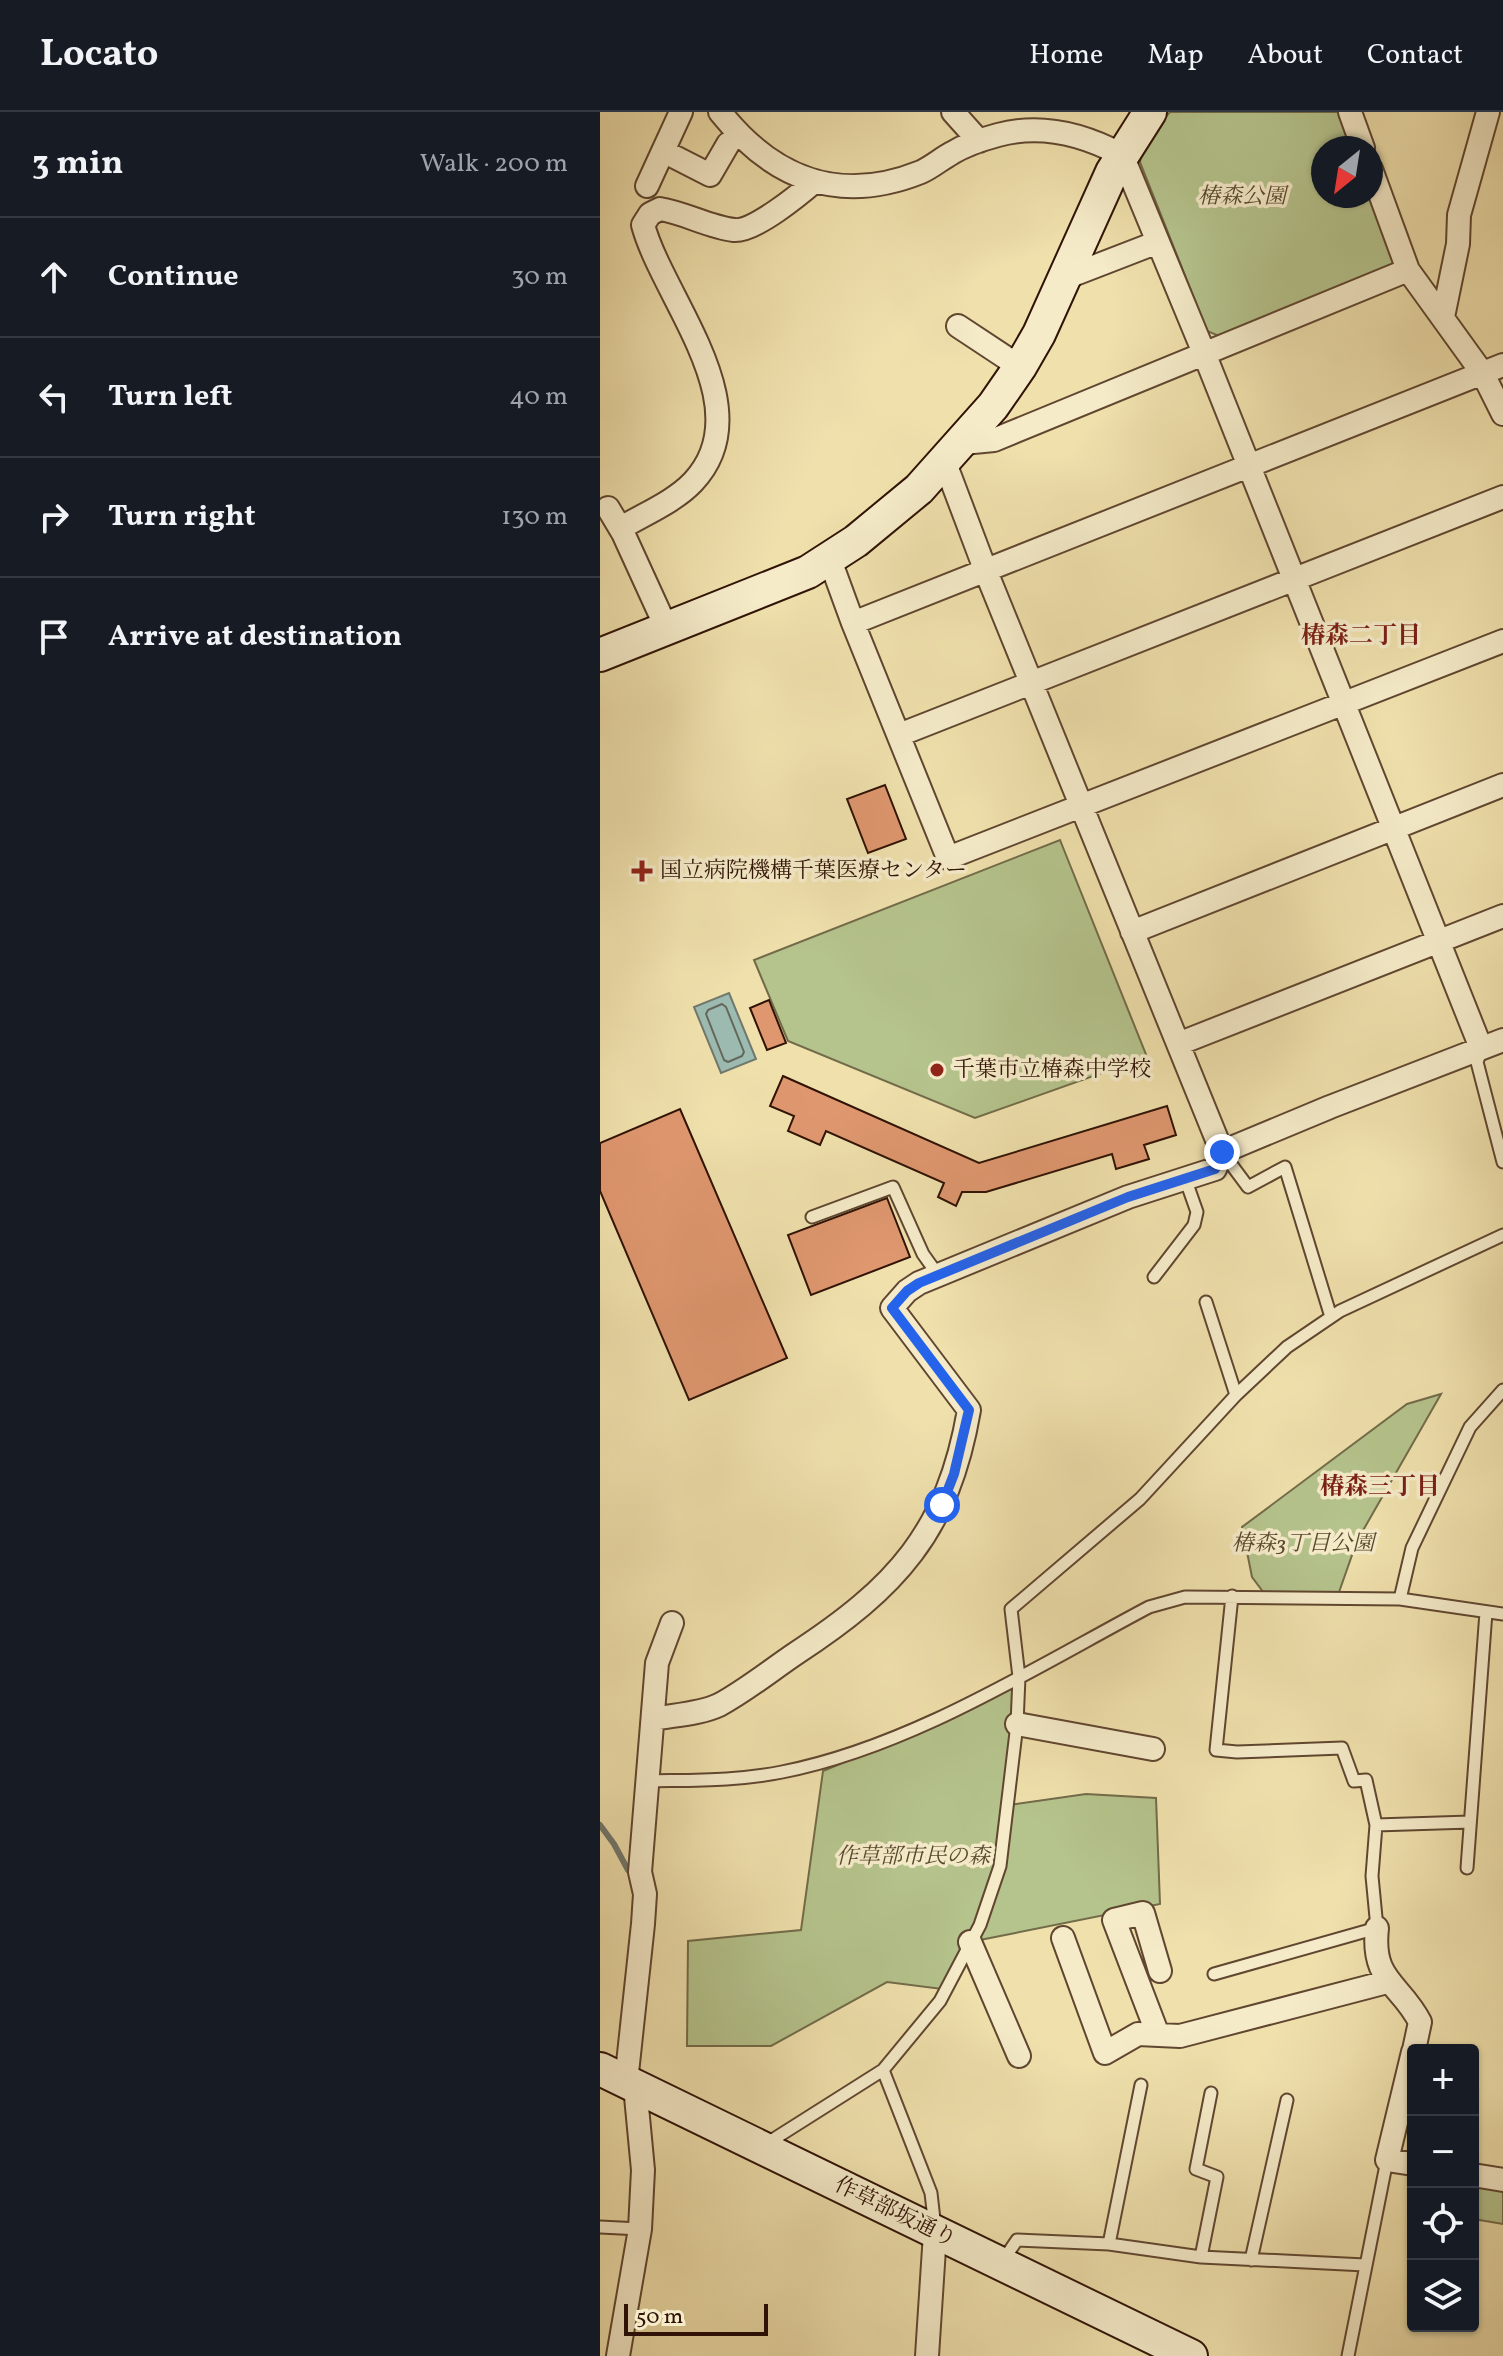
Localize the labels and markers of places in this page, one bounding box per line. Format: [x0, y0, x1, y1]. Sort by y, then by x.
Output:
place label: 国立病院機構千葉医療センター [660, 856, 967, 887]
marker: 国立病院機構千葉医療センター [631, 860, 653, 882]
place label: 千葉市立椿森中学校 [953, 1055, 1151, 1086]
marker: 千葉市立椿森中学校 [928, 1061, 946, 1079]

